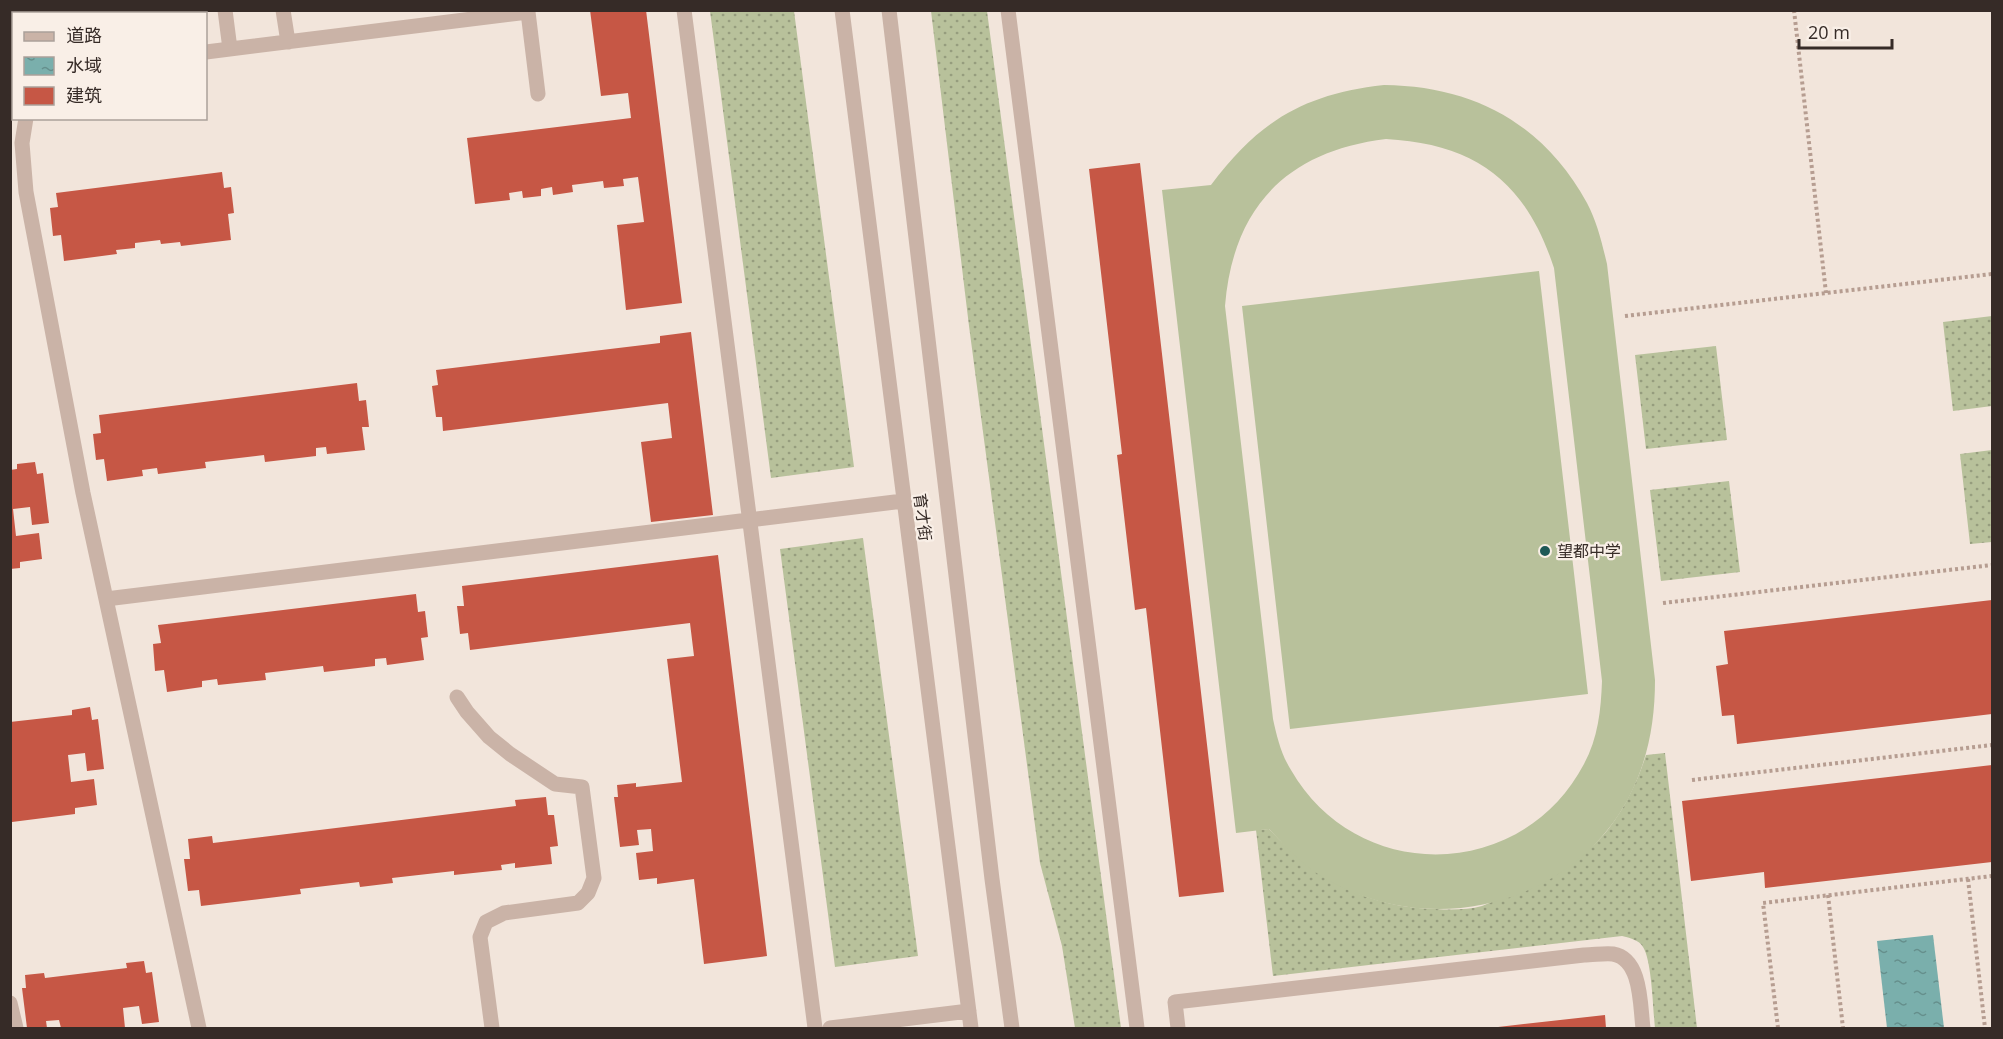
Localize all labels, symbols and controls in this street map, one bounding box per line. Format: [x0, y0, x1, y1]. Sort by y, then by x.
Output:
legend [12, 12, 207, 120]
scale bar [1799, 12, 1892, 50]
text: 20 m [1808, 20, 1850, 44]
text: 道路 [66, 23, 102, 47]
text: 水域 [66, 53, 102, 77]
text: 建筑 [66, 83, 102, 107]
street label: 育才街 [909, 492, 937, 542]
place label: 望都中学 [1557, 540, 1621, 562]
marker: 望都中学 [1538, 544, 1552, 558]

